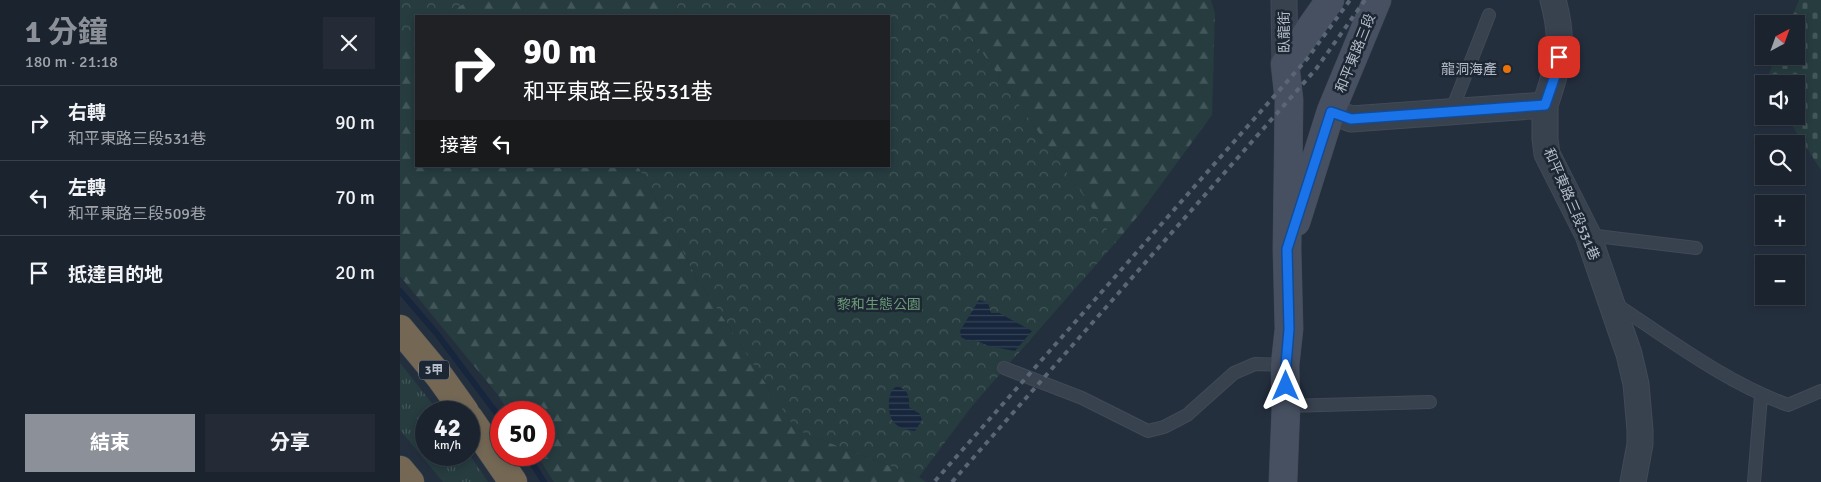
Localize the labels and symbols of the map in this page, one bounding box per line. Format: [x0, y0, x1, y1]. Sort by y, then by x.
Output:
street label: 臥龍街 [1276, 11, 1293, 53]
street label: 和平東路三段 [1332, 11, 1379, 95]
north arrow [1755, 15, 1805, 65]
pin [1538, 36, 1580, 78]
place label: 龍洞海產 [1441, 61, 1497, 78]
marker: 龍洞海產 [1501, 63, 1513, 75]
street label: 和平東路三段531巷 [1540, 145, 1603, 263]
park label: 黎和生態公園 [837, 296, 921, 313]
position arrow [1259, 359, 1311, 411]
road number: 3甲 [419, 360, 449, 380]
speed limit sign: 50 [490, 401, 555, 466]

